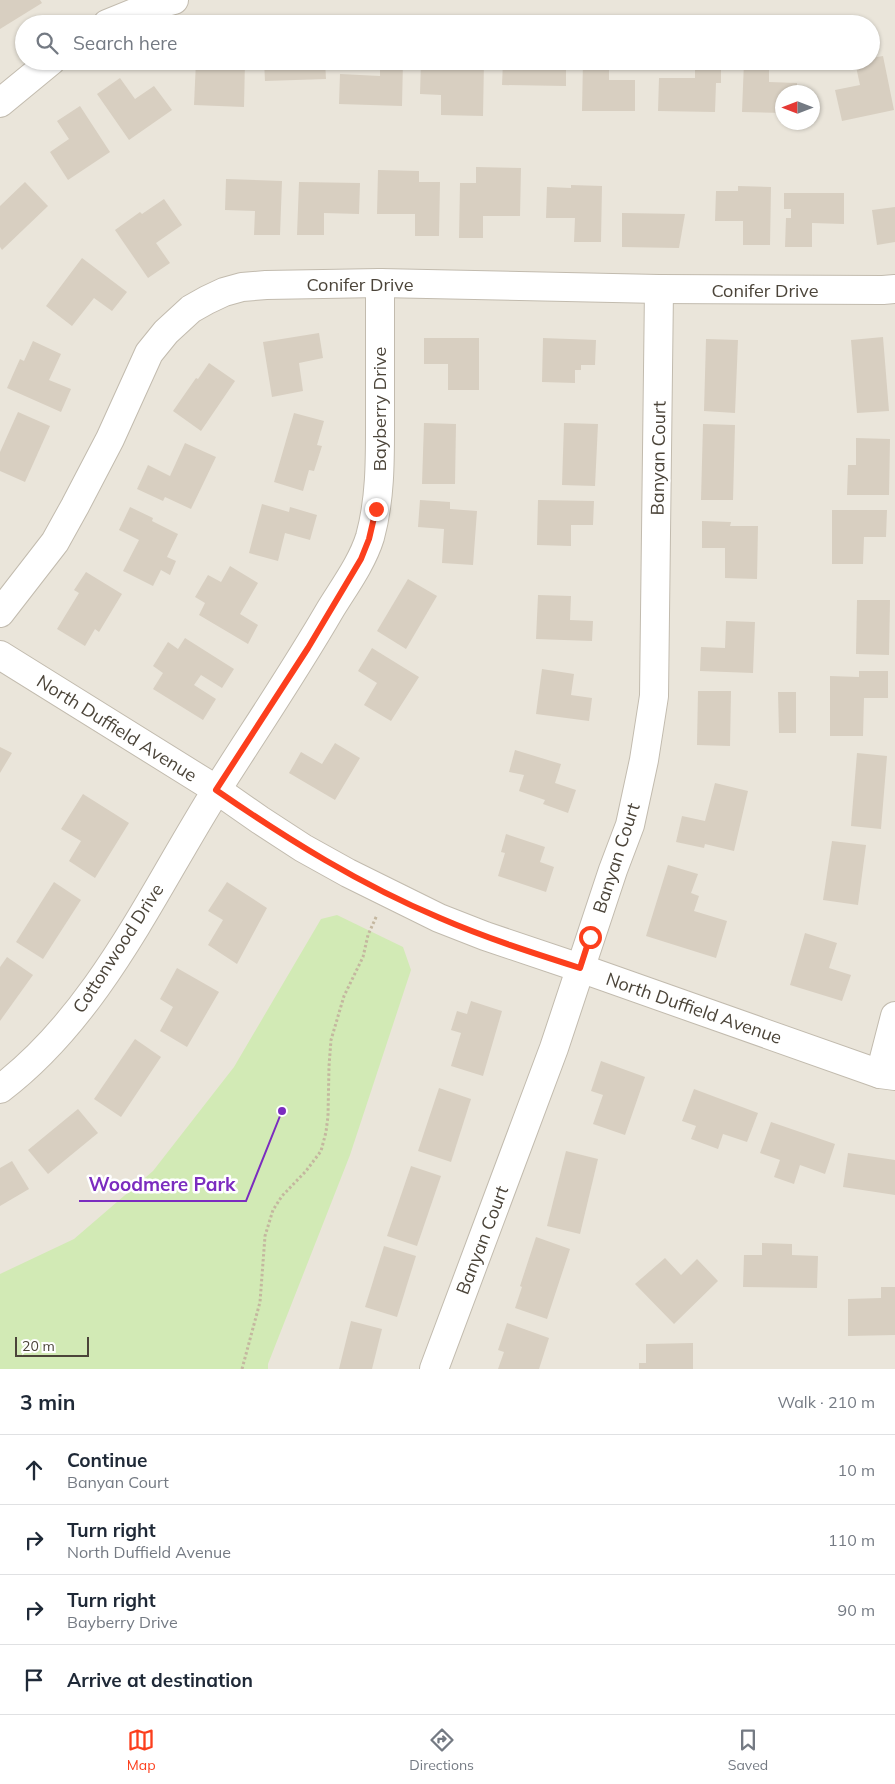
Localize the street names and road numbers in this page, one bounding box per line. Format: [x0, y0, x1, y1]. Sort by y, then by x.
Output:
street label: Conifer Drive [306, 273, 414, 296]
street label: Conifer Drive [711, 279, 819, 302]
street label: Bayberry Drive [368, 347, 391, 471]
street label: Banyan Court [646, 401, 670, 515]
street label: North Duffield Avenue [33, 669, 201, 787]
street label: Banyan Court [587, 800, 645, 916]
street label: Cottonwood Drive [68, 879, 168, 1017]
street label: North Duffield Avenue [603, 967, 785, 1049]
street label: Banyan Court [451, 1182, 513, 1298]

